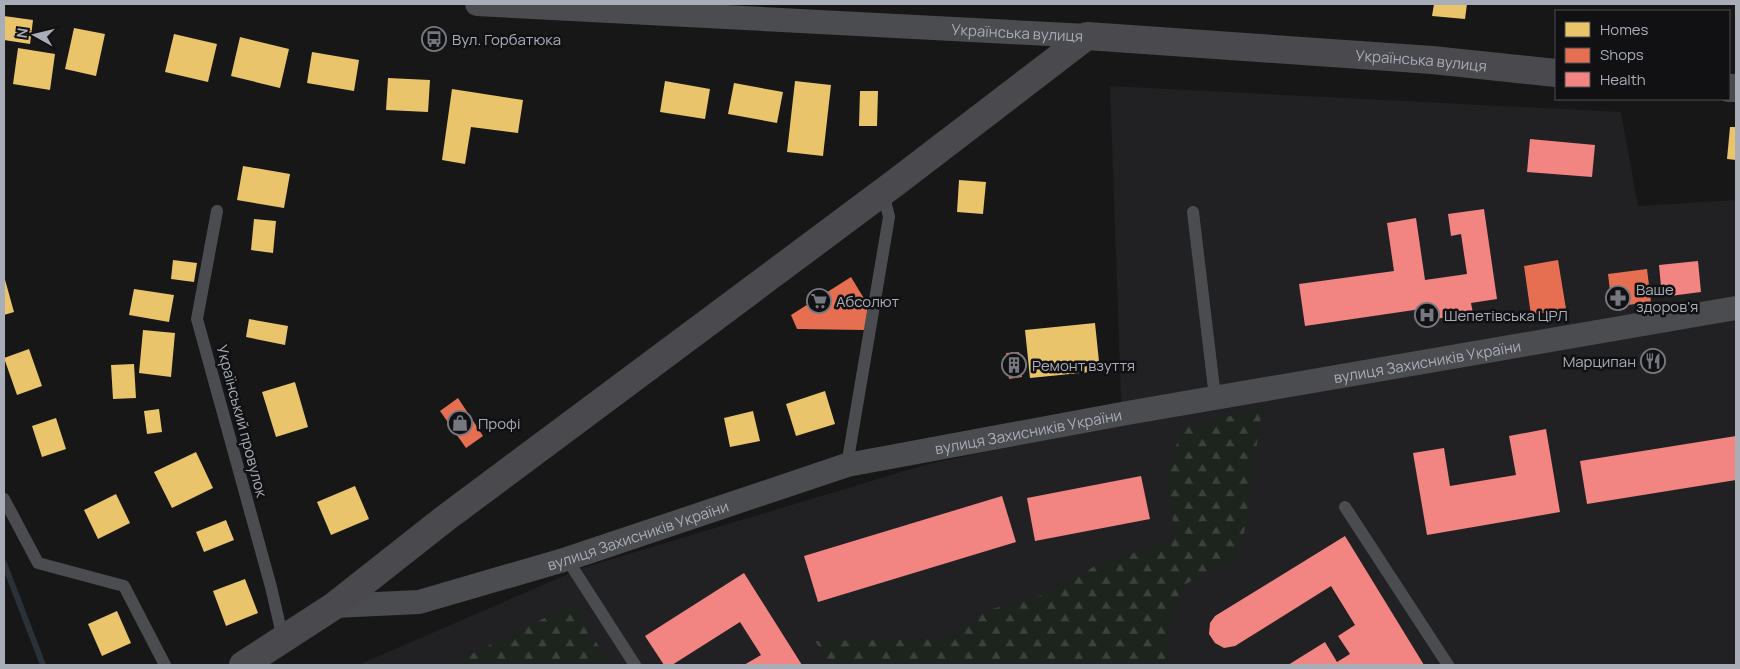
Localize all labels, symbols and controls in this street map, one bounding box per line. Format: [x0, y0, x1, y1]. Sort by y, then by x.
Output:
north arrow [10, 10, 60, 60]
legend [1555, 10, 1730, 100]
street label: Українська вулиця [951, 18, 1084, 46]
text: Homes [1600, 19, 1649, 40]
bus stop icon: Вул. Горбатюка [421, 26, 447, 52]
text: N [12, 27, 32, 39]
place label: Вул. Горбатюка [452, 29, 561, 50]
street label: Українська вулиця [1355, 44, 1488, 76]
text: Shops [1600, 44, 1644, 65]
text: Health [1600, 69, 1646, 90]
place label: Ваше здоров'я [1636, 279, 1698, 317]
pharmacy icon: Ваше здоров'я [1605, 285, 1631, 311]
supermarket icon: Абсолют [806, 288, 832, 314]
place label: Абсолют [836, 291, 899, 312]
hospital icon: Шепетівська ЦРЛ [1414, 302, 1440, 328]
place label: Шепетівська ЦРЛ [1444, 305, 1568, 326]
street label: вулиця Захисників України [1332, 335, 1523, 388]
street label: Український провулок [212, 342, 273, 500]
restaurant icon: Марципан [1640, 348, 1666, 374]
place label: Марципан [1563, 351, 1636, 372]
building icon: Ремонт взуття [1001, 352, 1027, 378]
place label: Ремонт взуття [1032, 355, 1135, 376]
street label: вулиця Захисників України [933, 404, 1124, 459]
shop icon: Профі [447, 410, 473, 436]
place label: Профі [478, 413, 520, 434]
street label: вулиця Захисників України [545, 495, 731, 575]

